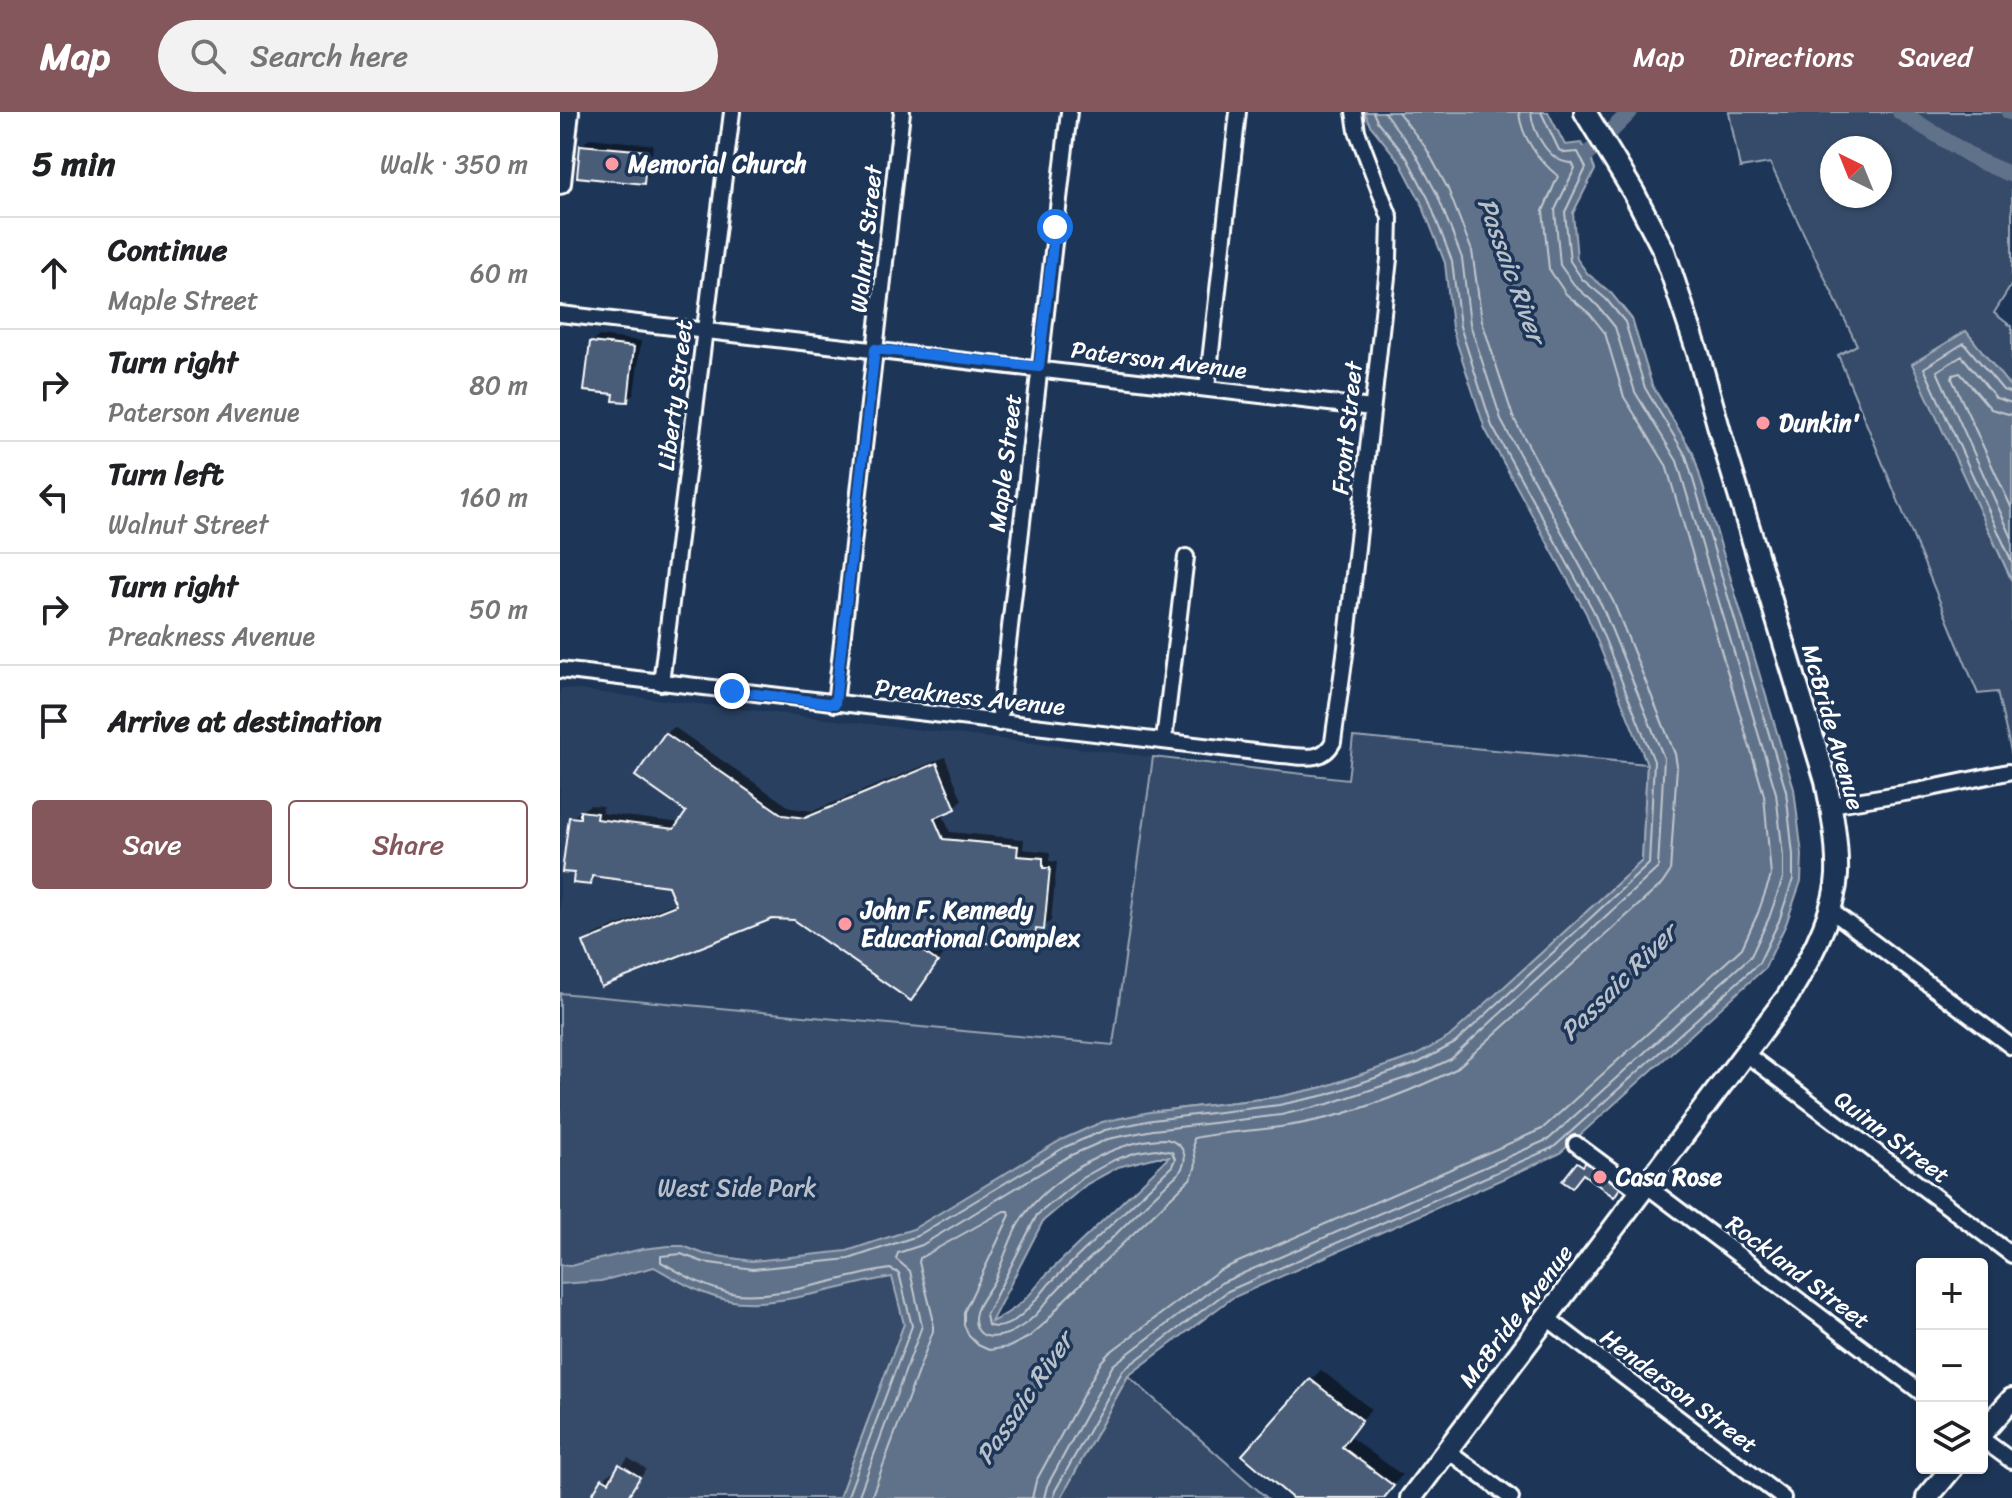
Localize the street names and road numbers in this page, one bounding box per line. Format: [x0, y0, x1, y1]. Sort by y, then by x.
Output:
street label: Walnut Street [837, 162, 895, 315]
street label: Liberty Street [645, 317, 705, 473]
street label: Paterson Avenue [1069, 328, 1250, 392]
street label: Front Street [1319, 358, 1375, 497]
street label: Maple Street [976, 392, 1034, 534]
street label: McBride Avenue [1789, 639, 1877, 815]
street label: Preakness Avenue [873, 666, 1068, 728]
street label: Quinn Street [1825, 1079, 1959, 1195]
street label: Rockland Street [1717, 1203, 1879, 1341]
street label: McBride Avenue [1448, 1235, 1584, 1397]
street label: Henderson Street [1591, 1317, 1767, 1465]

